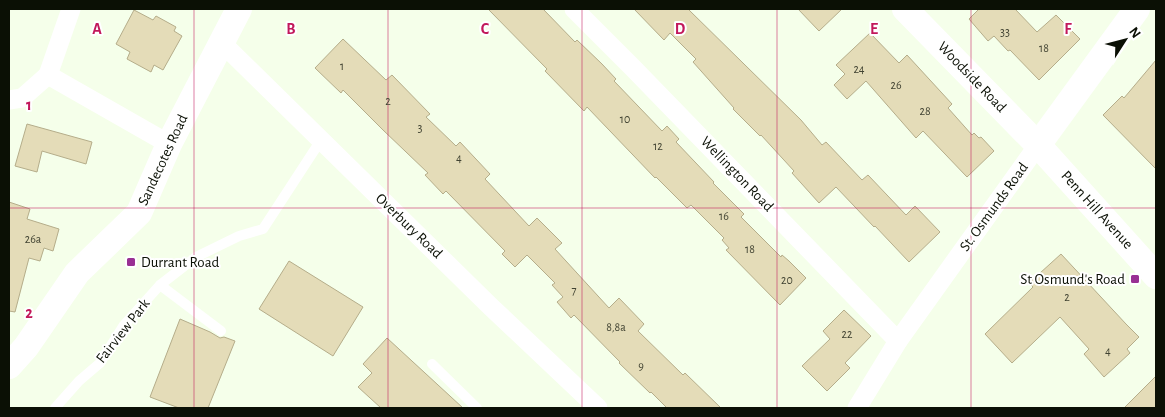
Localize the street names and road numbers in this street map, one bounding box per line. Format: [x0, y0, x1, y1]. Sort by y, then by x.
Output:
street label: Woodside Road [935, 39, 1009, 115]
street label: Sandecotes Road [135, 112, 191, 208]
street label: Wellington Road [698, 134, 776, 214]
street label: St. Osmunds Road [957, 160, 1031, 254]
street label: Penn Hill Avenue [1058, 168, 1136, 252]
street label: Overbury Road [373, 191, 445, 262]
street label: Fairview Park [93, 296, 153, 366]

